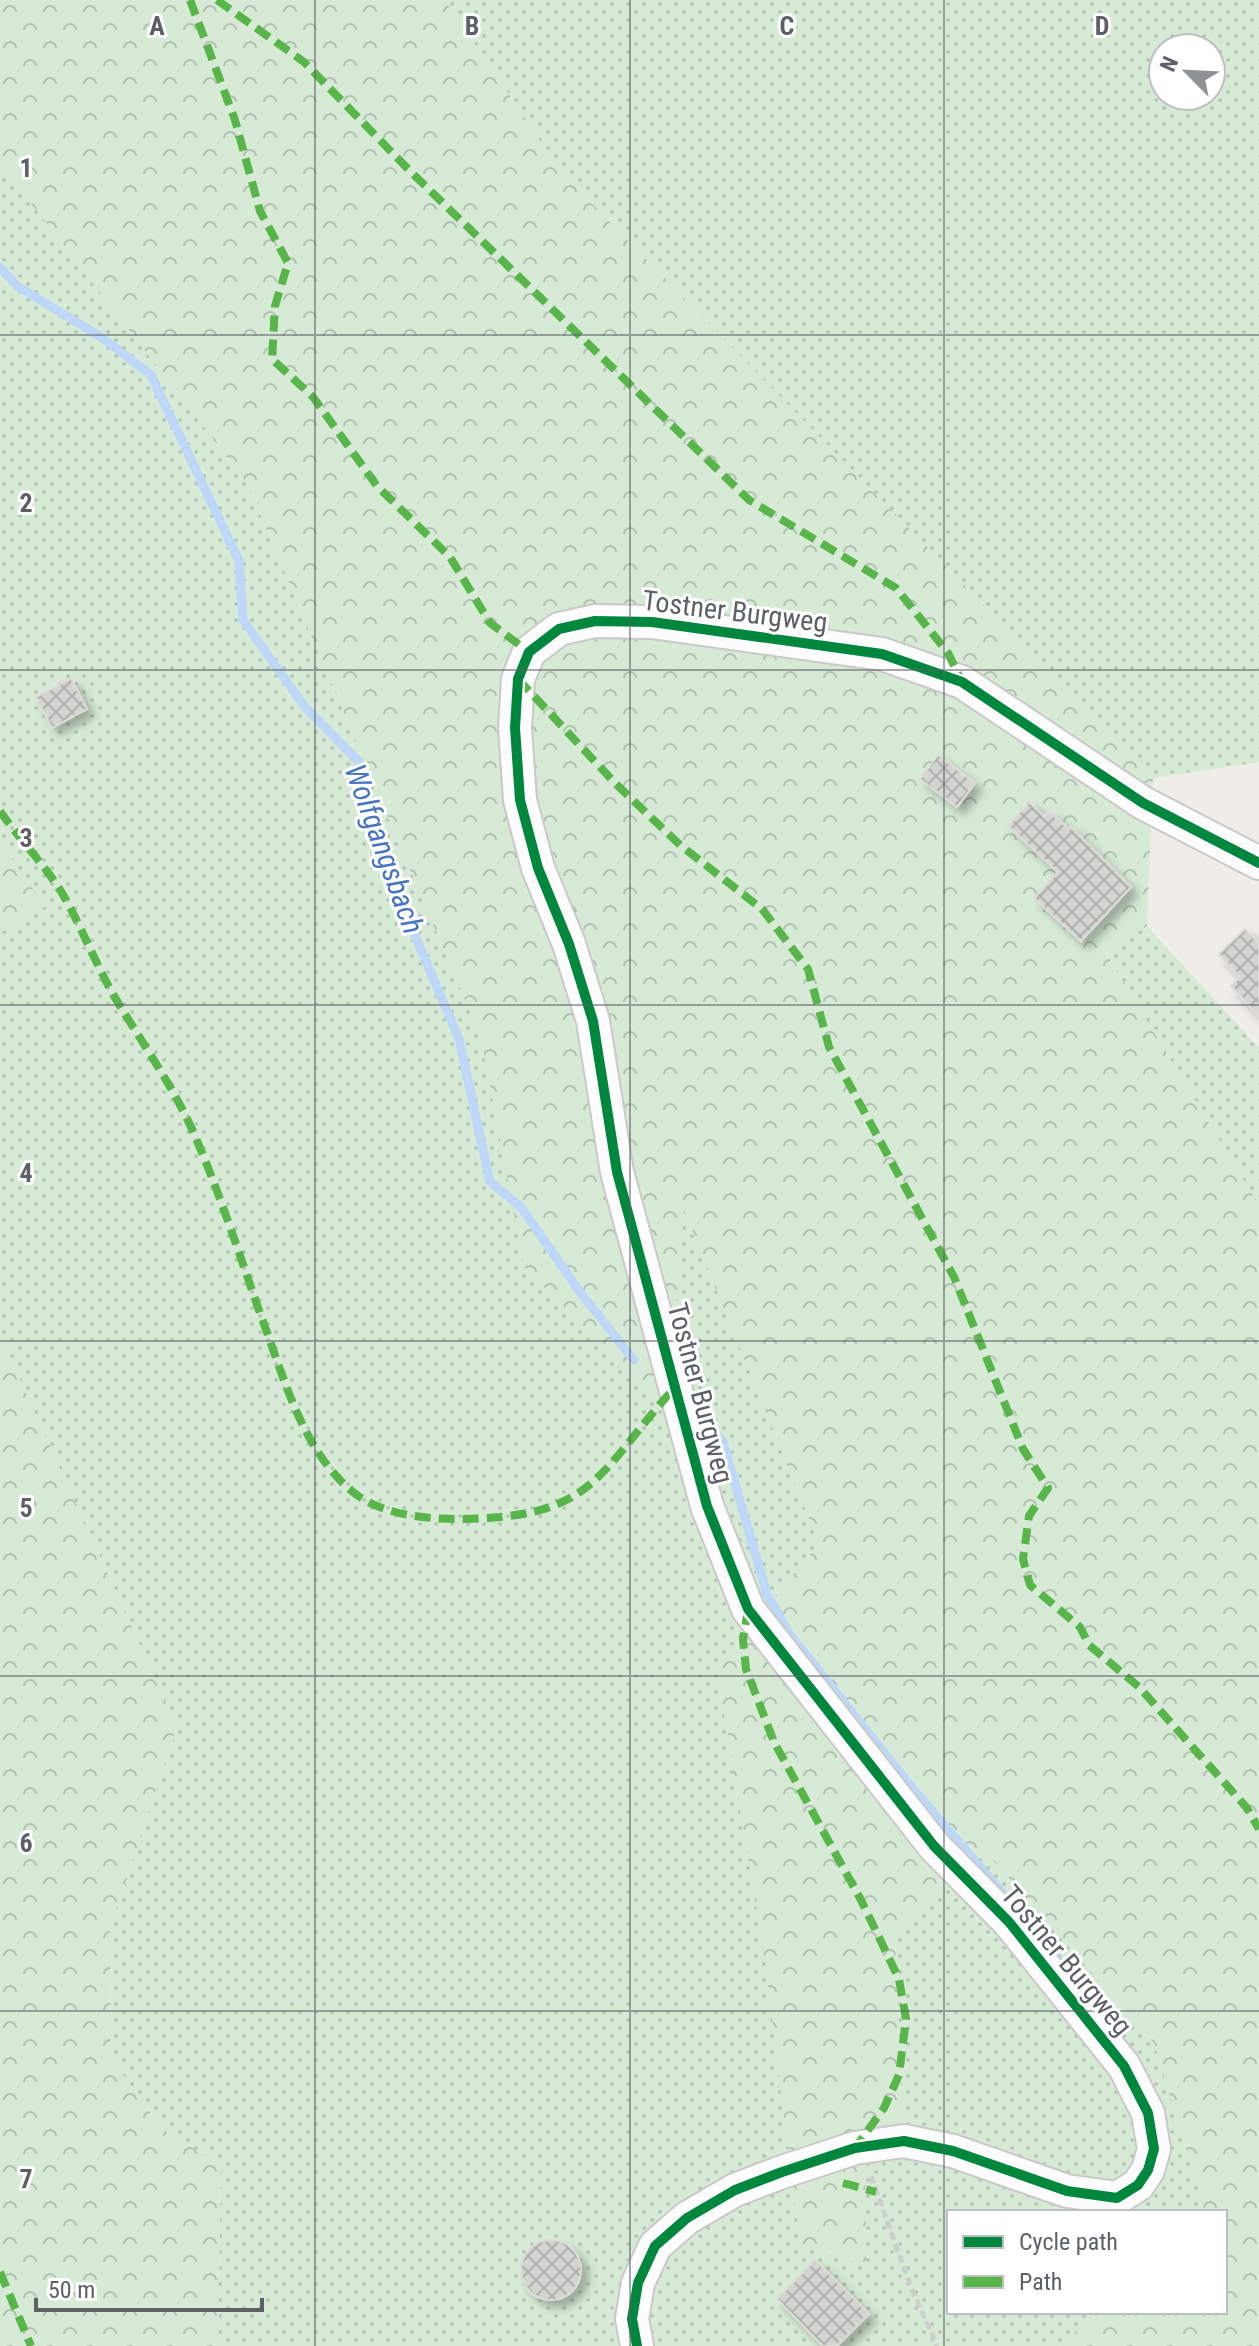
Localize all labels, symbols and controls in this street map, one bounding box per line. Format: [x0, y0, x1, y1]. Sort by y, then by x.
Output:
text: A [149, 11, 165, 41]
text: B [465, 11, 479, 41]
text: C [780, 11, 795, 41]
text: D [1095, 11, 1109, 41]
north arrow [1147, 32, 1227, 112]
text: N [1155, 53, 1183, 75]
text: 1 [19, 153, 33, 183]
text: 2 [19, 488, 33, 518]
street label: Tostner Burgweg [641, 584, 829, 639]
water label: Wolfgangsbach [338, 759, 431, 938]
text: 3 [19, 823, 33, 853]
text: 4 [19, 1158, 33, 1188]
street label: Tostner Burgweg [661, 1299, 741, 1487]
text: 5 [19, 1493, 33, 1523]
text: 6 [19, 1828, 33, 1858]
street label: Tostner Burgweg [994, 1878, 1139, 2042]
text: 7 [19, 2164, 33, 2194]
legend [947, 2210, 1227, 2314]
text: Cycle path [1019, 2228, 1118, 2256]
scale bar [36, 2262, 262, 2312]
text: Path [1019, 2268, 1062, 2296]
text: 50 m [48, 2276, 95, 2304]

